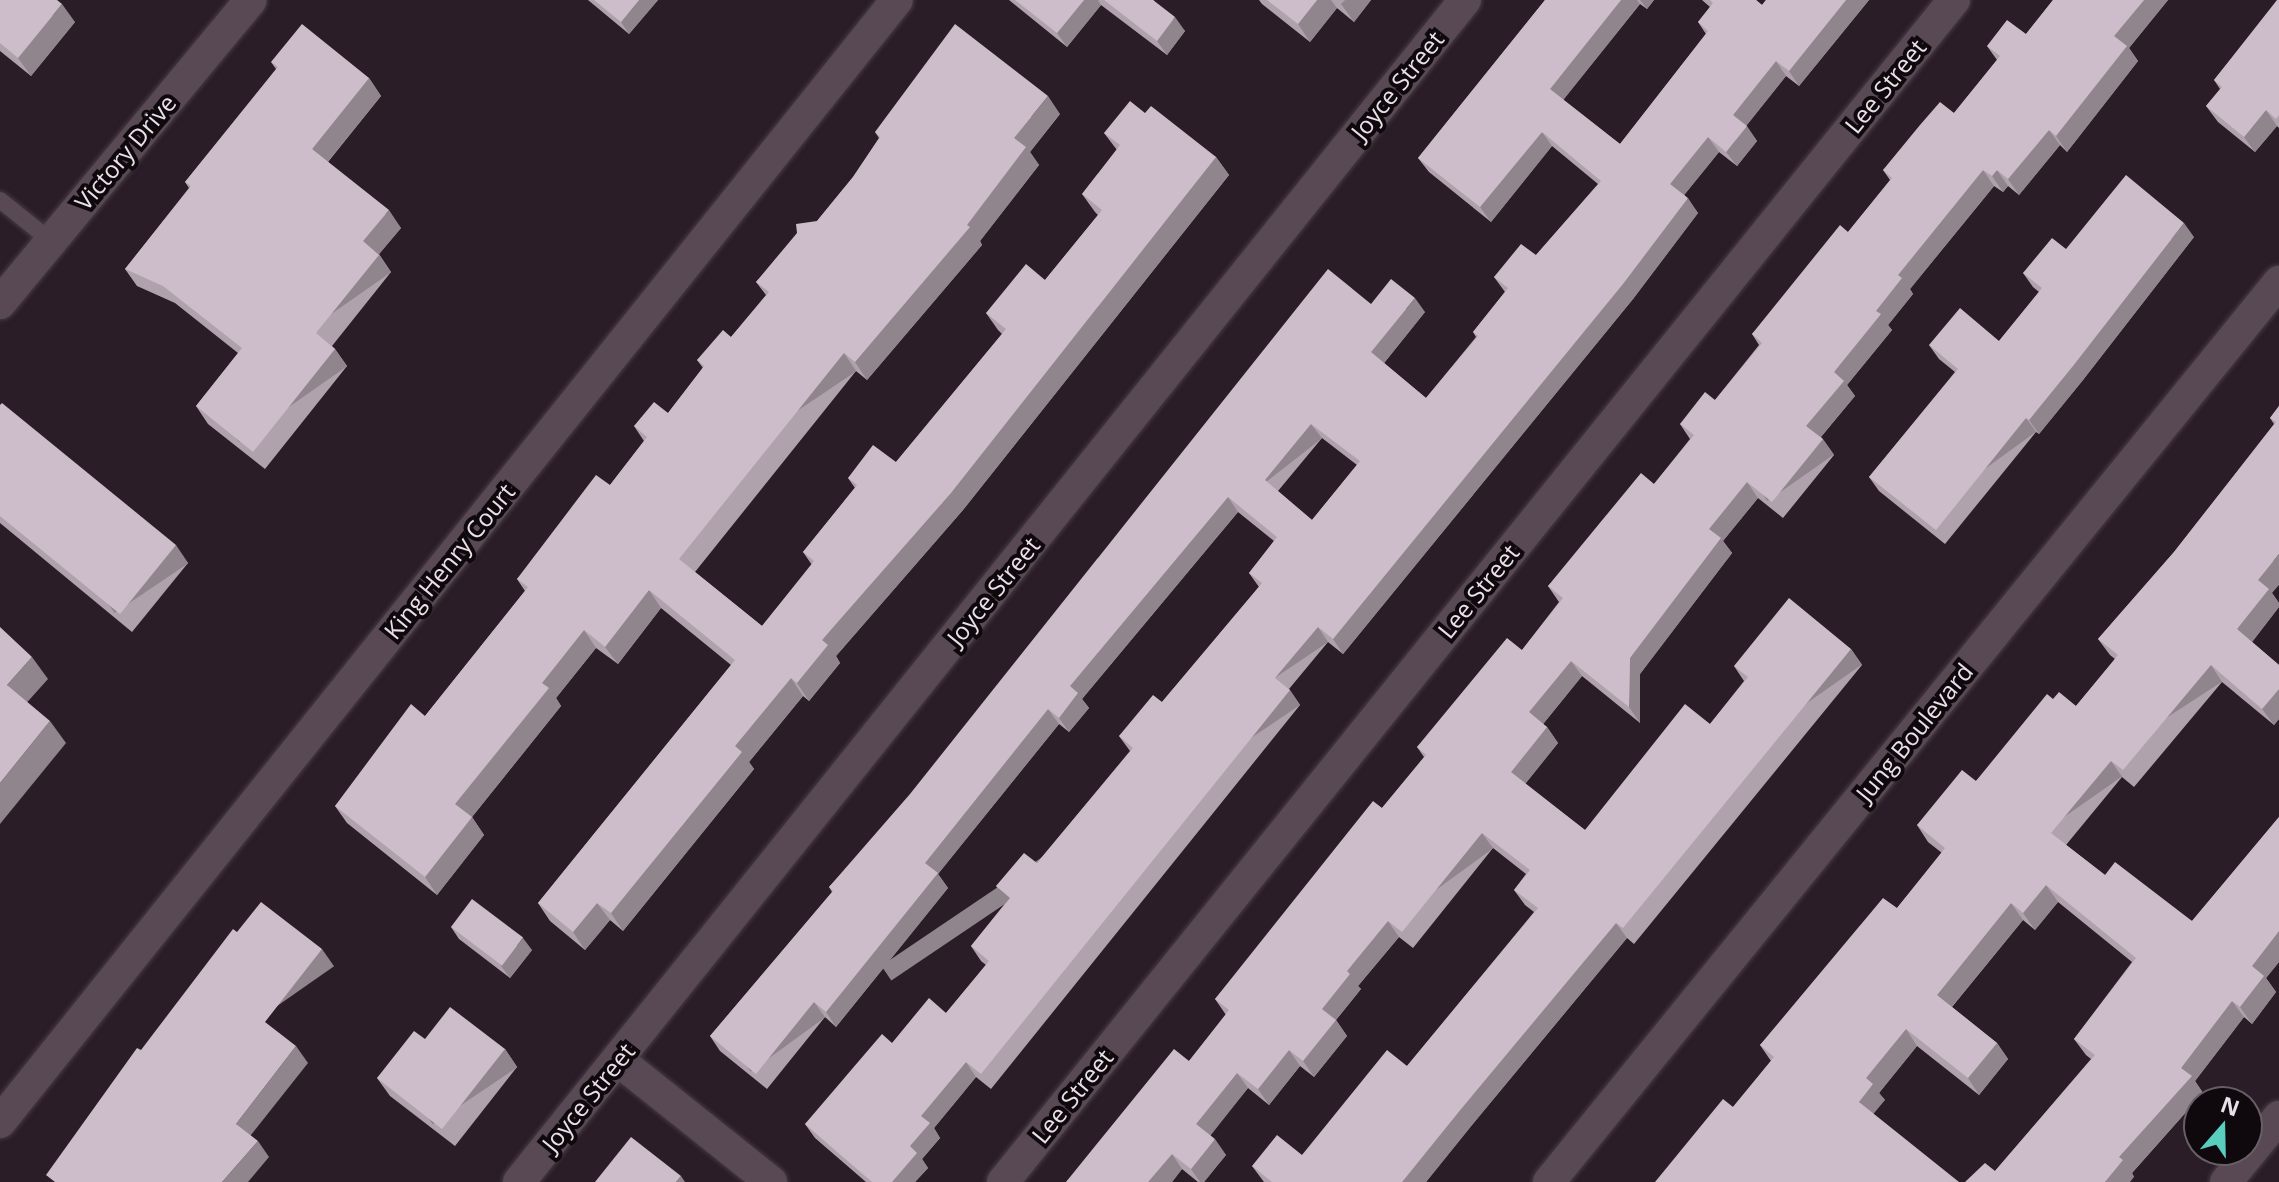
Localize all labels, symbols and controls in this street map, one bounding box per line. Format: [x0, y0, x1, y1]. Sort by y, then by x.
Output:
street label: Joyce Street [1345, 25, 1449, 145]
street label: Lee Street [1838, 33, 1932, 139]
street label: Victory Drive [68, 88, 182, 216]
street label: King Henry Court [378, 478, 520, 644]
street label: Joyce Street [941, 531, 1045, 651]
street label: Lee Street [1431, 538, 1525, 644]
street label: Jung Boulevard [1850, 657, 1978, 807]
street label: Joyce Street [536, 1037, 640, 1157]
street label: Lee Street [1025, 1043, 1119, 1149]
north arrow [2183, 1086, 2263, 1166]
text: N [2217, 1088, 2244, 1122]

